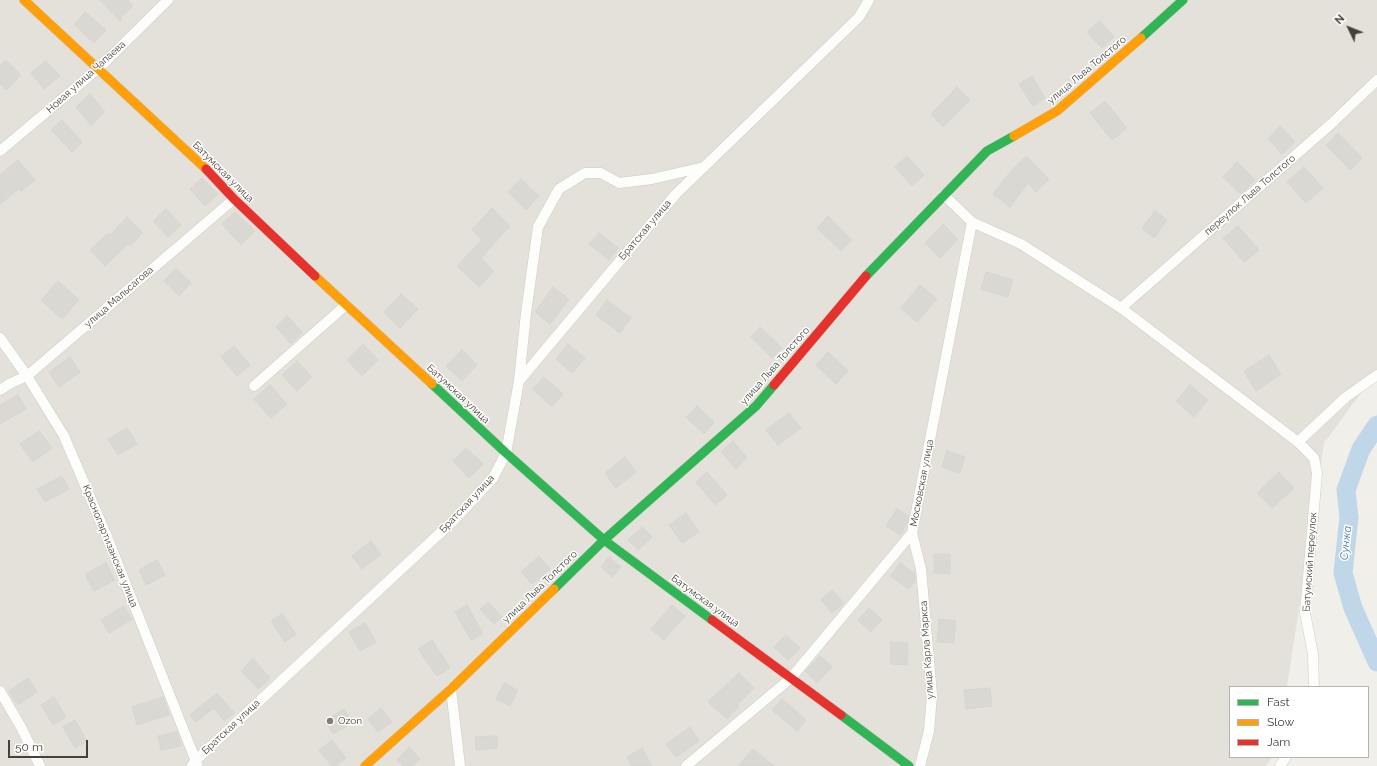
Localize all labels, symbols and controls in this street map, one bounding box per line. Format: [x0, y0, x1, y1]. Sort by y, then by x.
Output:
north arrow [1329, 8, 1369, 48]
text: N [1332, 12, 1347, 27]
street label: улица Льва Толстого [1045, 34, 1129, 106]
street label: Новая улица Чапаева [44, 38, 128, 116]
street label: Батумская улица [190, 139, 256, 205]
street label: переулок Льва Толстого [1202, 152, 1298, 238]
street label: Братская улица [616, 197, 674, 263]
street label: улица Мальсагова [82, 264, 156, 330]
street label: улица Льва Толстого [738, 325, 812, 407]
street label: Батумская улица [424, 362, 492, 426]
street label: Московская улица [908, 438, 936, 528]
street label: Братская улица [437, 472, 497, 536]
street label: Краснопартизанская улица [80, 483, 140, 609]
street label: Батумский переулок [1301, 512, 1319, 612]
water label: Сунжа [1338, 525, 1354, 561]
street label: улица Льва Толстого [500, 548, 580, 626]
street label: Батумская улица [669, 572, 741, 630]
street label: улица Карла Маркса [918, 600, 936, 700]
legend [1229, 686, 1369, 758]
text: Fast [1267, 695, 1290, 709]
street label: Братская улица [199, 697, 263, 757]
place label: Ozon [338, 715, 362, 727]
text: Slow [1267, 715, 1294, 729]
marker: Ozon [325, 716, 335, 726]
scale bar [10, 732, 90, 758]
text: Jam [1267, 735, 1290, 749]
text: 50 m [15, 740, 43, 754]

